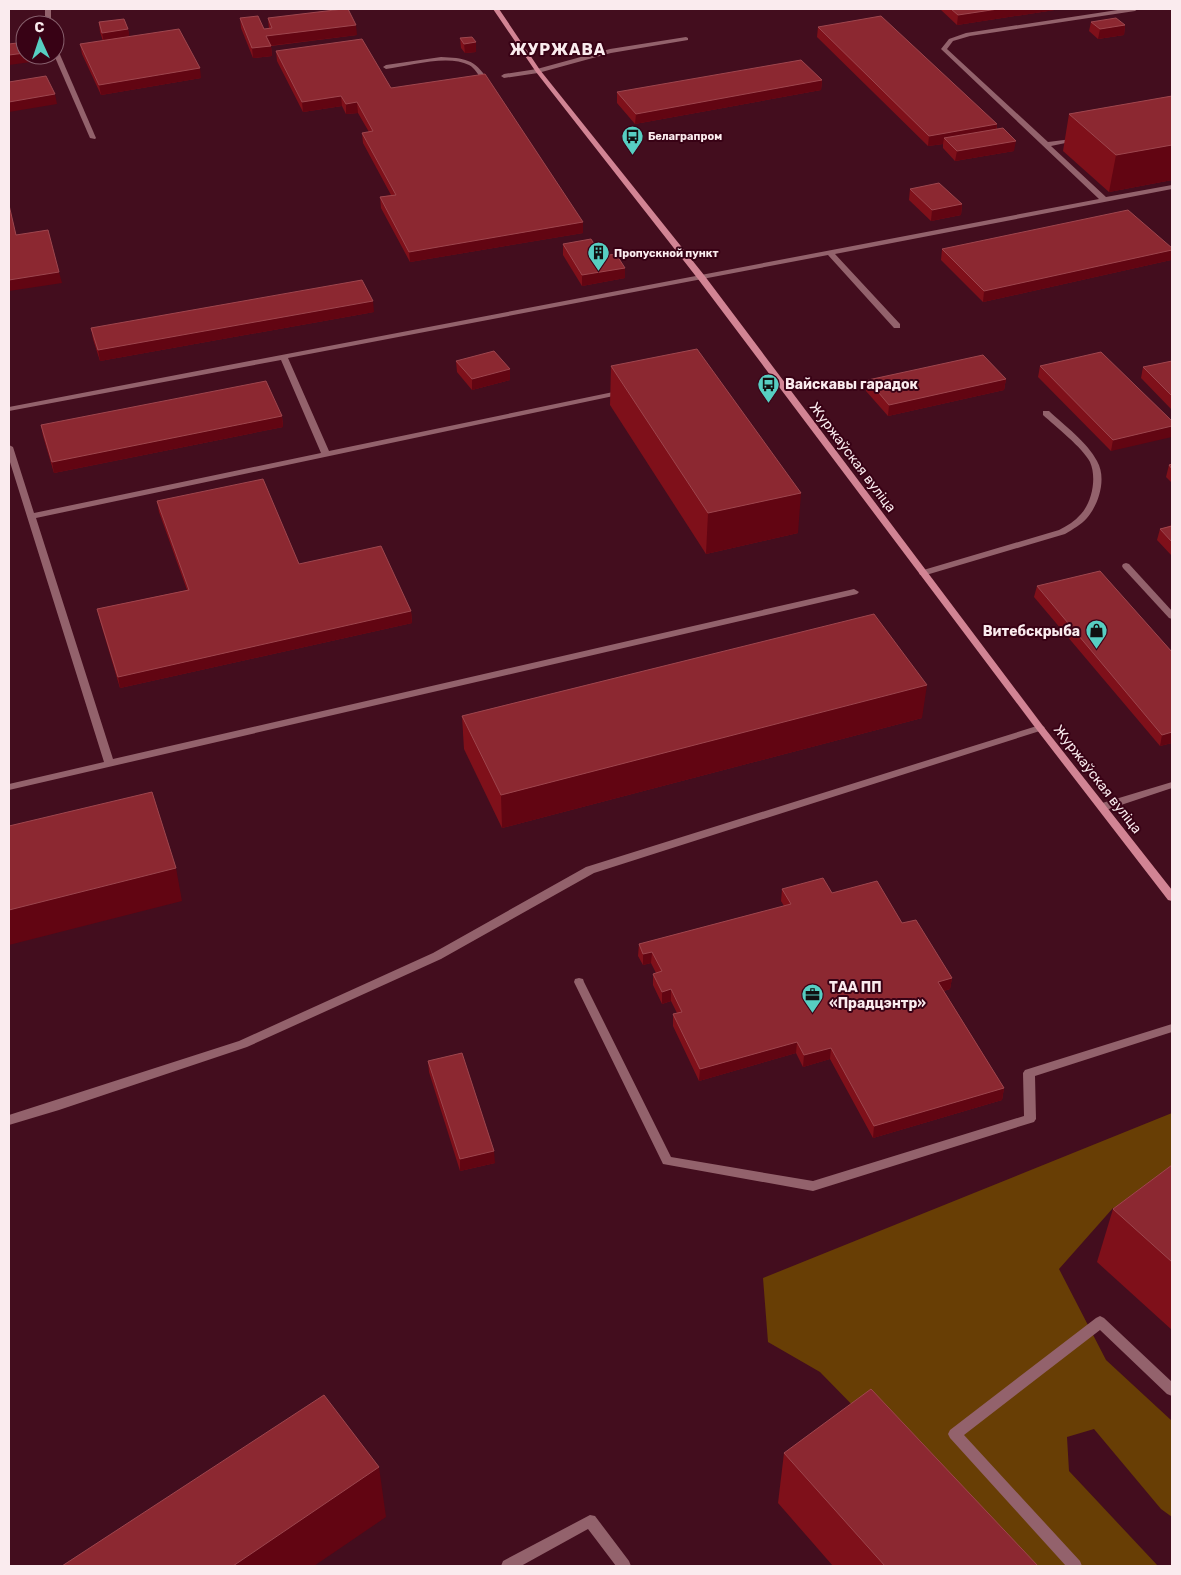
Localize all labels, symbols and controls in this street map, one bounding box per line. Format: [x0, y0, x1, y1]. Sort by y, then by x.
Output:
north arrow [15, 15, 65, 65]
text: С [34, 19, 45, 36]
district label: ЖУРЖАВА [510, 40, 606, 59]
bus stop icon: Белаграпром [620, 124, 644, 155]
place label: Белаграпром [648, 130, 722, 143]
building icon: Пропускной пункт [586, 241, 610, 272]
place label: Пропускной пункт [614, 247, 719, 260]
bus stop icon: Вайскавы гарадок [757, 372, 781, 403]
place label: Вайскавы гарадок [785, 376, 919, 393]
street label: Журжаўская вуліца [806, 399, 899, 516]
shop icon: Витебскрыба [1084, 619, 1108, 650]
place label: Витебскрыба [983, 623, 1080, 640]
street label: Журжаўская вуліца [1050, 722, 1145, 837]
place label: ТАА ПП «Прадцэнтр» [829, 979, 926, 1012]
office icon: ТАА ПП «Прадцэнтр» [801, 983, 825, 1014]

